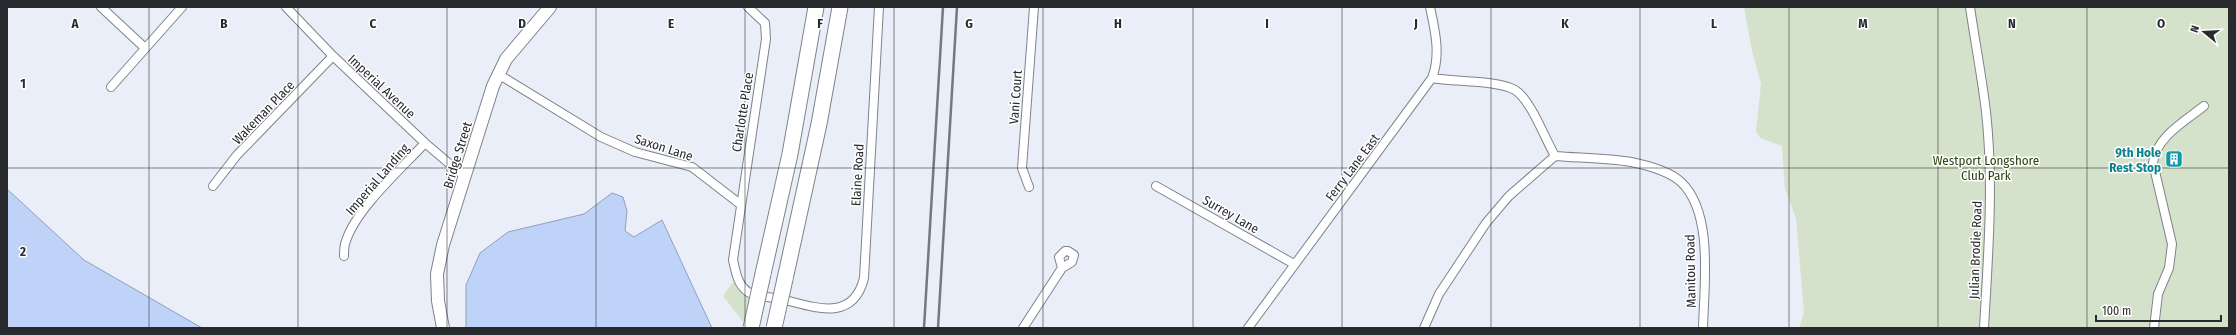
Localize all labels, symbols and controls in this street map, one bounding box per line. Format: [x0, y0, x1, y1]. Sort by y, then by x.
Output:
north arrow [2184, 12, 2224, 52]
text: A [70, 16, 79, 31]
text: B [220, 16, 228, 31]
text: C [370, 16, 377, 31]
text: D [518, 16, 526, 31]
text: E [668, 16, 674, 31]
text: F [817, 16, 823, 31]
text: G [965, 16, 973, 31]
text: H [1114, 16, 1122, 31]
text: I [1265, 16, 1269, 31]
text: J [1413, 16, 1418, 31]
text: K [1561, 16, 1569, 31]
text: L [1711, 16, 1717, 31]
text: M [1858, 16, 1868, 31]
text: N [2008, 16, 2016, 31]
text: O [2157, 16, 2165, 31]
text: N [2188, 24, 2202, 34]
street label: Imperial Avenue [345, 51, 418, 121]
street label: Vani Court [1006, 69, 1025, 125]
street label: Charlotte Place [729, 71, 756, 153]
text: 1 [20, 76, 26, 91]
street label: Wakeman Place [229, 77, 297, 147]
street label: Bridge Street [440, 119, 475, 190]
street label: Ferry Lane East [1322, 130, 1383, 204]
street label: Saxon Lane [633, 131, 695, 164]
street label: Imperial Landing [342, 140, 413, 218]
street label: Elaine Road [848, 144, 867, 207]
place label: 9th Hole Rest Stop [2109, 145, 2161, 175]
building icon: 9th Hole Rest Stop [2164, 149, 2184, 169]
park label: Westport Longshore Club Park [1933, 153, 2039, 183]
street label: Surrey Lane [1200, 192, 1262, 237]
street label: Julian Brodie Road [1966, 201, 1985, 299]
street label: Manitou Road [1682, 234, 1699, 308]
text: 2 [19, 244, 26, 259]
scale bar [2096, 297, 2221, 323]
text: 100 m [2102, 304, 2131, 318]

